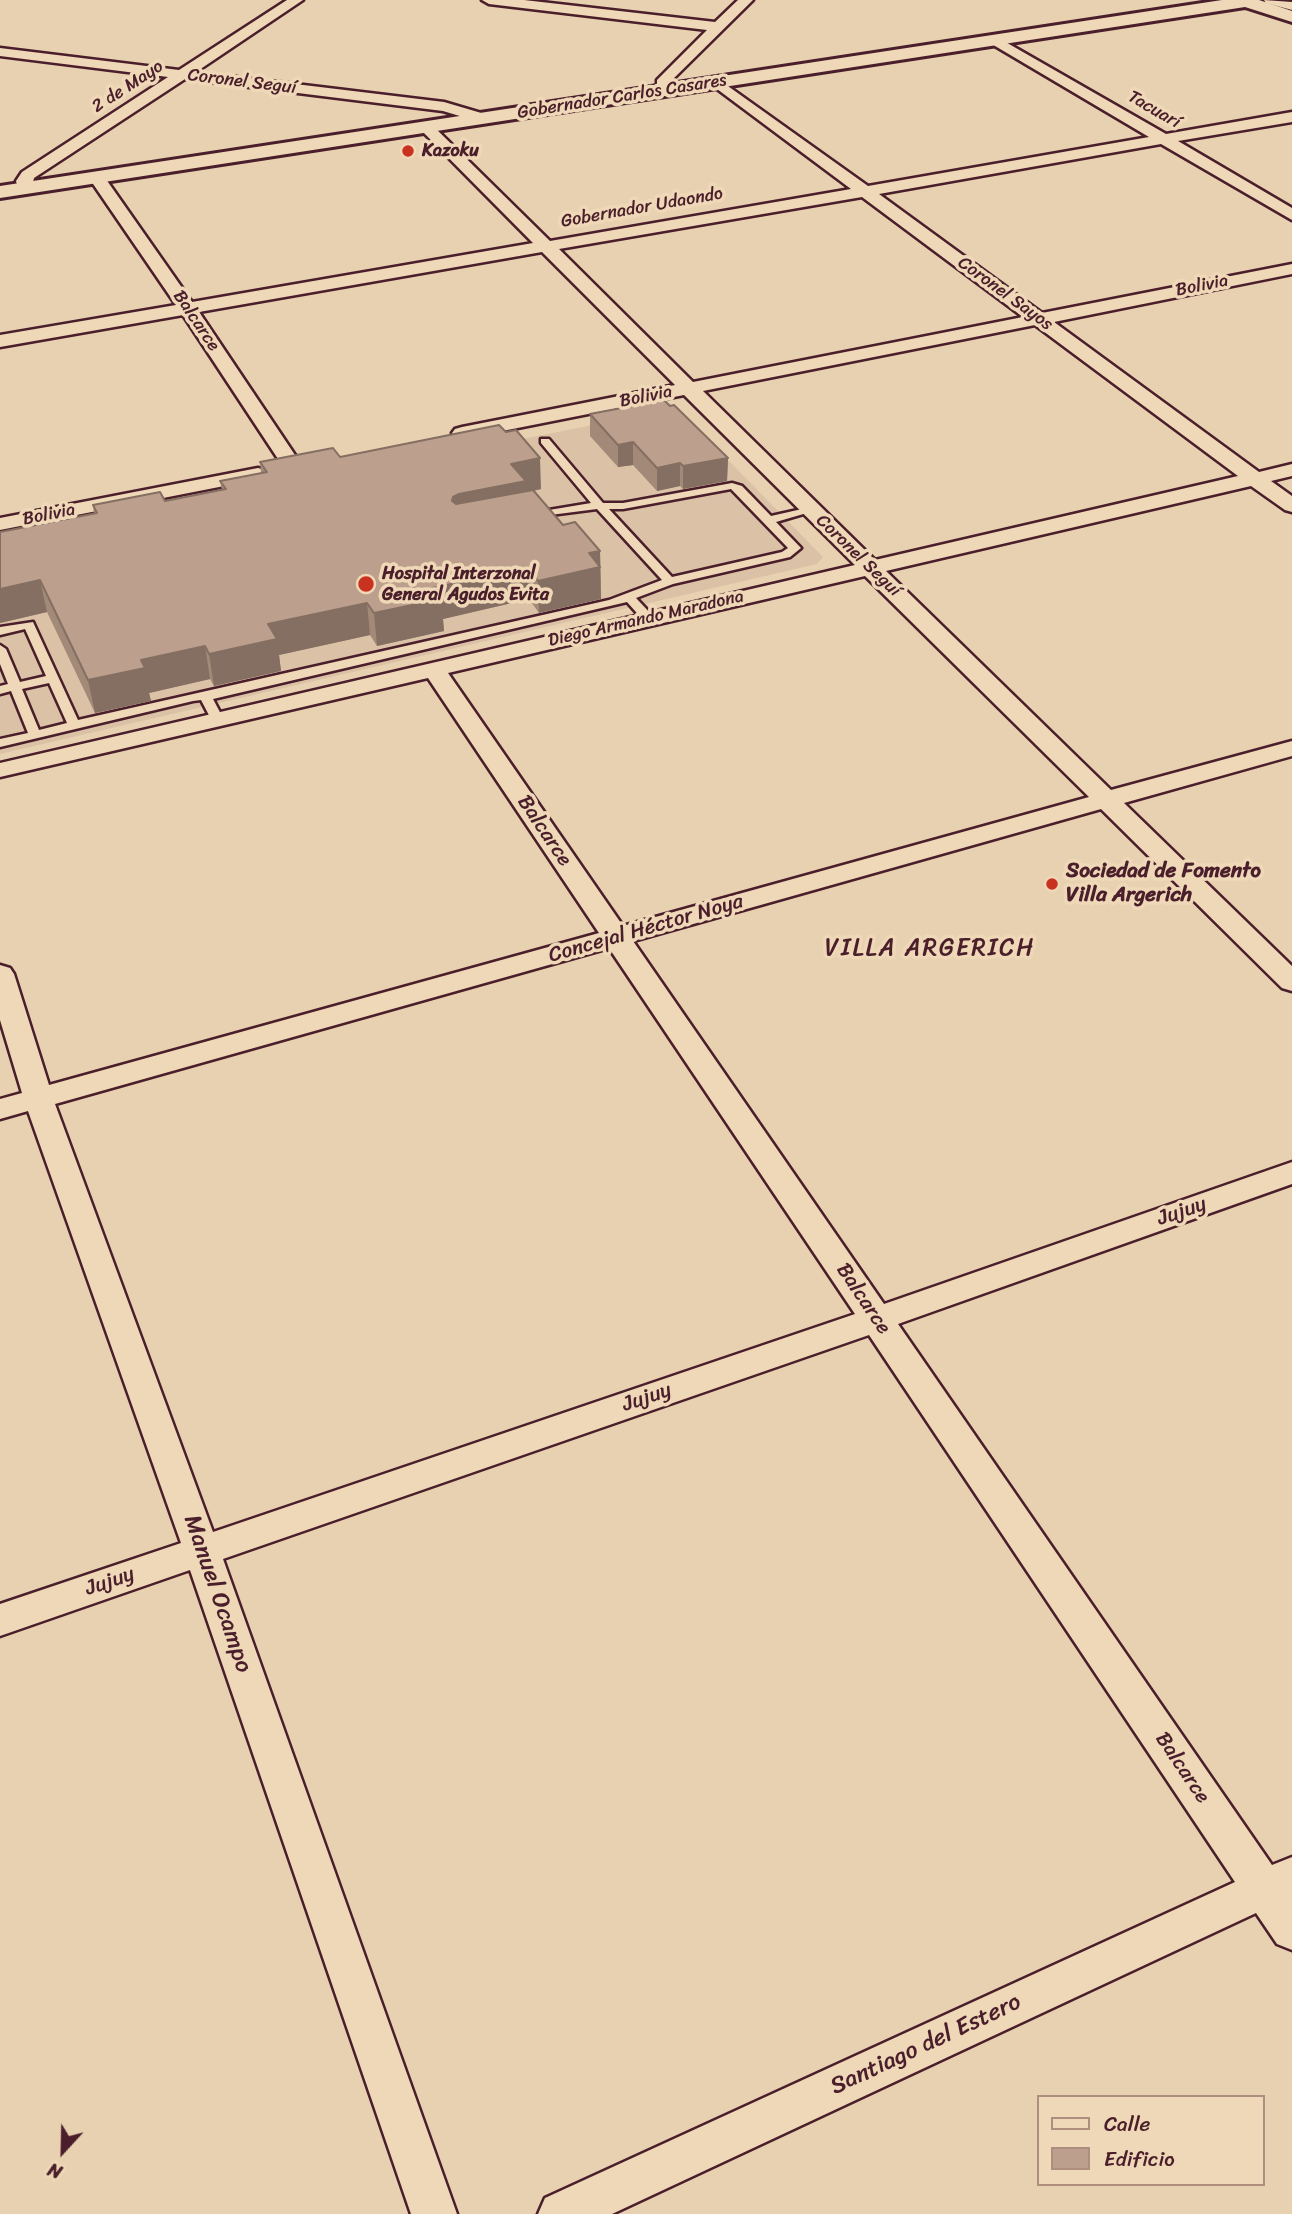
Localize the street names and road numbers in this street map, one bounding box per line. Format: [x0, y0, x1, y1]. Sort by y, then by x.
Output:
street label: 2 de Mayo [88, 56, 168, 118]
street label: Coronel Seguí [186, 65, 298, 99]
street label: Gobernador Carlos Casares [516, 70, 728, 124]
street label: Tacuarí [1124, 86, 1184, 134]
street label: Gobernador Udaondo [559, 183, 725, 233]
street label: Coronel Sayos [953, 252, 1057, 336]
street label: Bolivia [1174, 270, 1230, 302]
street label: Balcarce [168, 287, 224, 355]
street label: Bolivia [618, 381, 674, 413]
street label: Bolivia [21, 499, 77, 531]
street label: Coronel Seguí [811, 510, 905, 602]
street label: Diego Armando Maradona [546, 586, 746, 652]
street label: Balcarce [511, 791, 577, 871]
street label: Concejal Héctor Noya [546, 889, 746, 969]
street label: Jujuy [1154, 1192, 1210, 1232]
street label: Balcarce [830, 1259, 896, 1339]
street label: Jujuy [619, 1378, 675, 1418]
street label: Manuel Ocampo [177, 1511, 257, 1677]
street label: Jujuy [82, 1562, 138, 1602]
street label: Balcarce [1149, 1728, 1215, 1808]
street label: Santiago del Estero [826, 1988, 1026, 2102]

